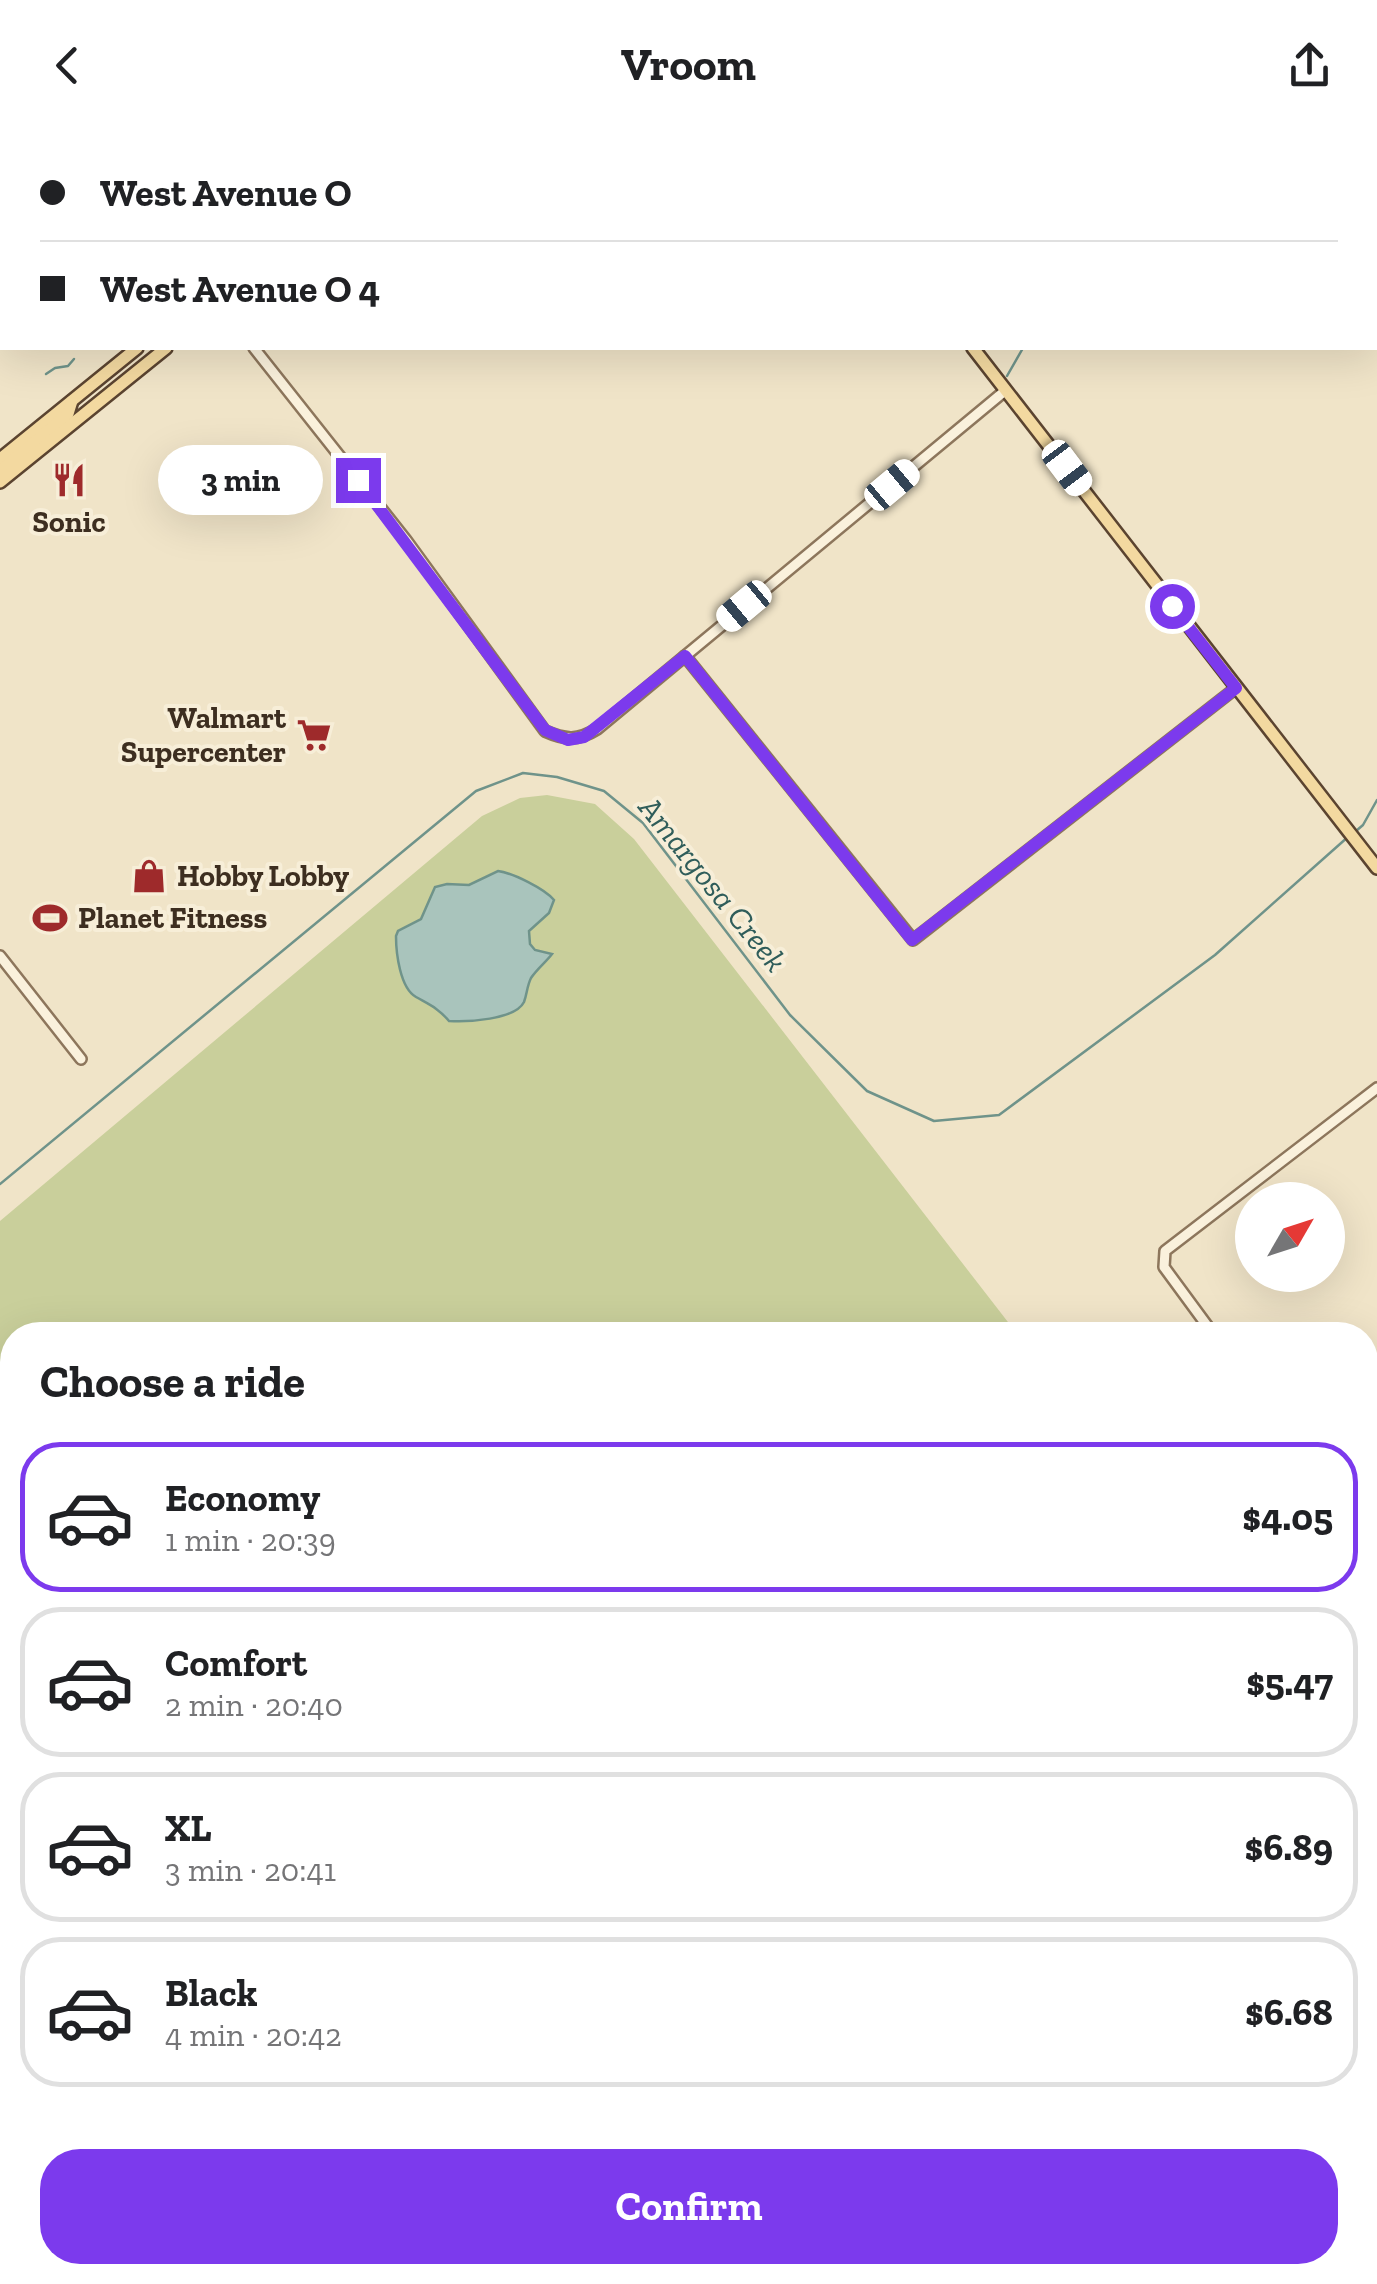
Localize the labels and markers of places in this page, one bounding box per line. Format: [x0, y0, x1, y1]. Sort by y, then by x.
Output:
restaurant icon: Sonic [50, 461, 88, 499]
place label: Sonic [32, 504, 106, 540]
place label: Walmart Supercenter [121, 700, 287, 770]
supermarket icon: Walmart Supercenter [295, 716, 333, 754]
shop icon: Hobby Lobby [130, 857, 168, 895]
place label: Hobby Lobby [177, 858, 349, 894]
sports icon: Planet Fitness [31, 899, 69, 937]
place label: Planet Fitness [78, 900, 267, 936]

